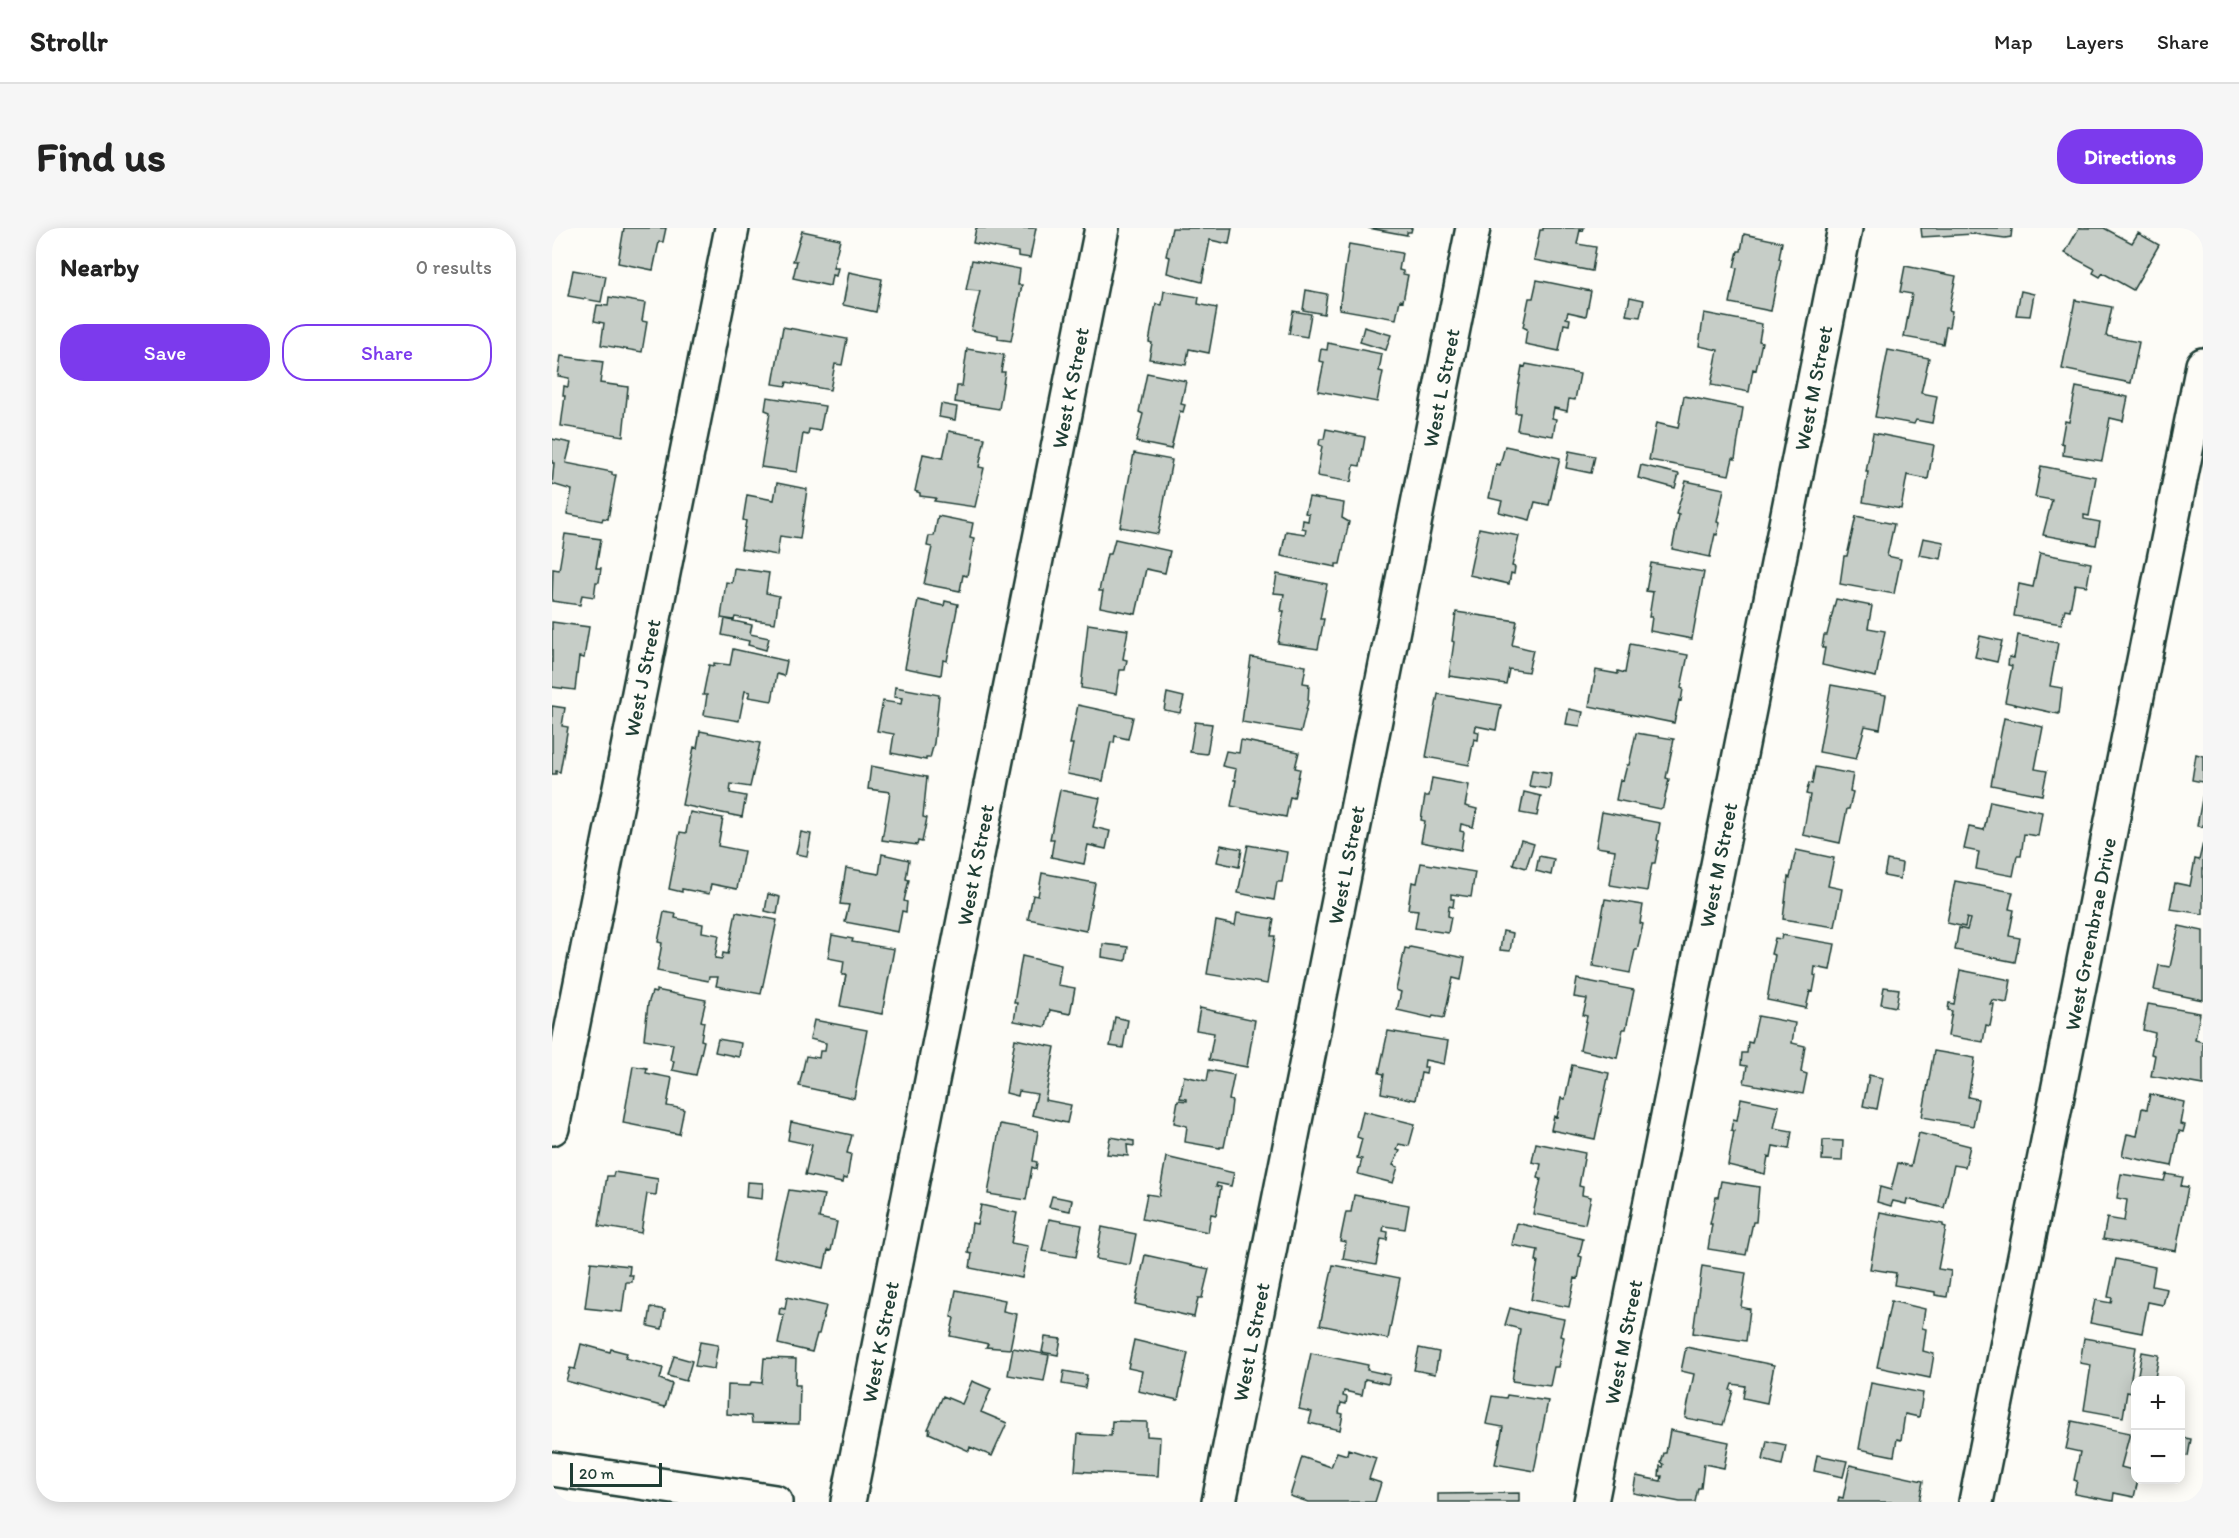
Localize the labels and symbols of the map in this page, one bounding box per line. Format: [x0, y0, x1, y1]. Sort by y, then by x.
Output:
street label: West M Street [1789, 323, 1837, 453]
street label: West K Street [1046, 325, 1094, 451]
street label: West L Street [1417, 326, 1465, 449]
street label: West J Street [618, 617, 666, 739]
street label: West M Street [1694, 800, 1742, 930]
street label: West K Street [951, 802, 999, 928]
street label: West L Street [1322, 803, 1370, 926]
street label: West Greenbrae Drive [2059, 835, 2121, 1033]
street label: West M Street [1599, 1277, 1647, 1407]
street label: West K Street [856, 1279, 904, 1405]
street label: West L Street [1227, 1280, 1275, 1403]
scale bar [570, 1460, 662, 1488]

